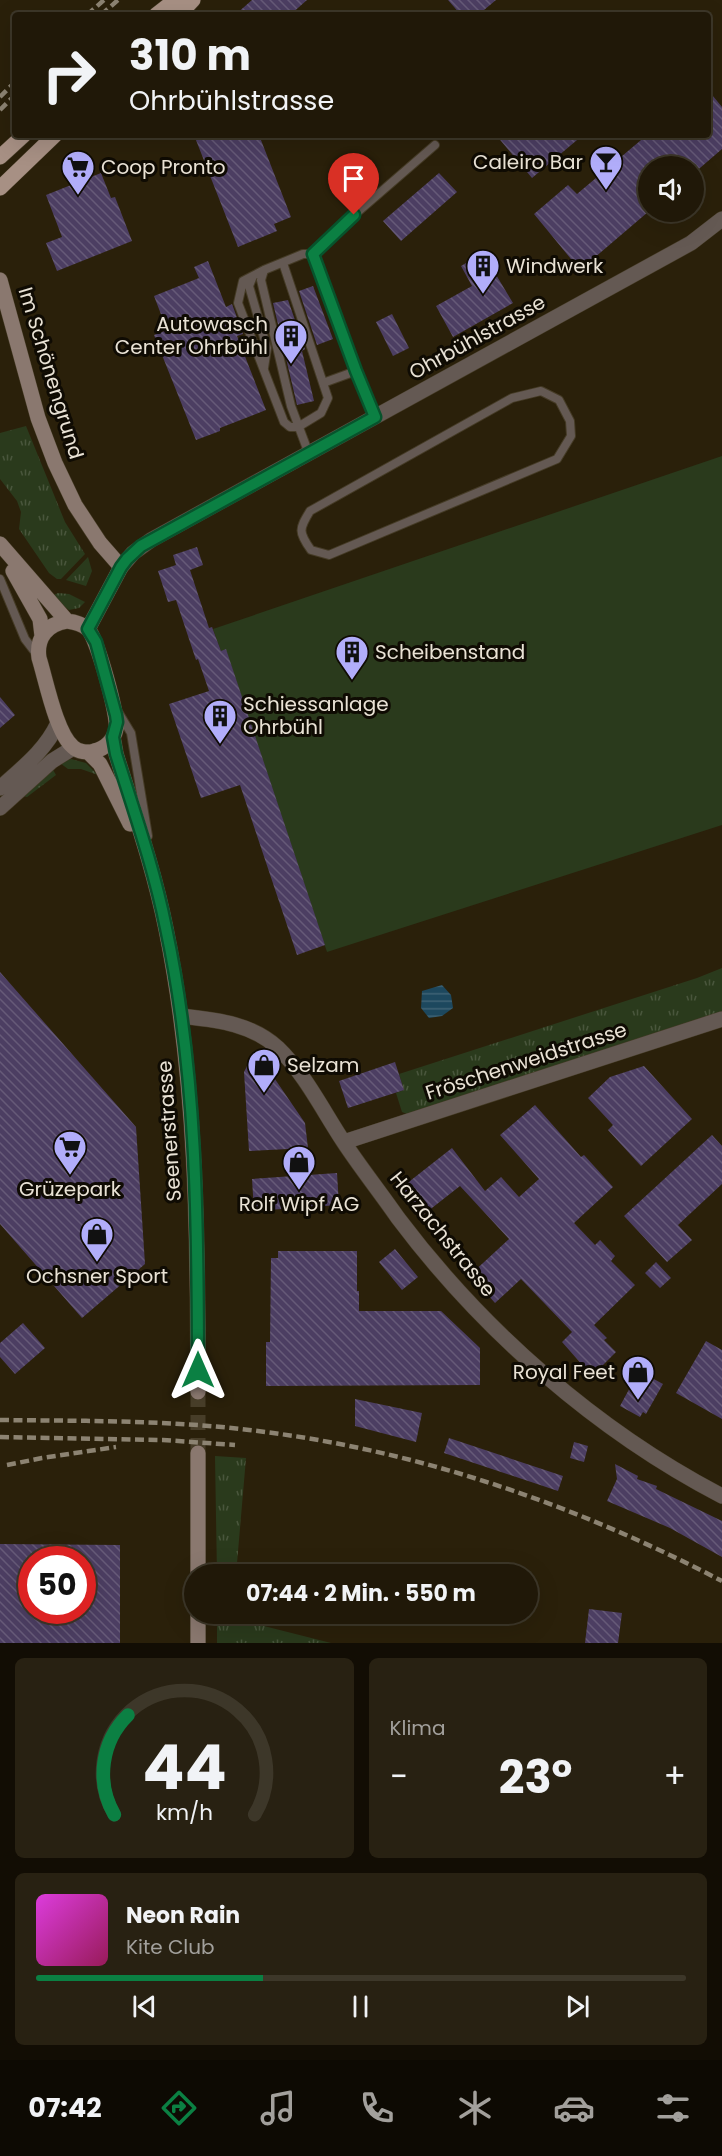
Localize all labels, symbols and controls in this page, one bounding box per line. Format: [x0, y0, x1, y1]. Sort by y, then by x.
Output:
text: 310 m [129, 26, 251, 85]
icon: right [30, 36, 108, 114]
text: Ohrbühlstrasse [129, 82, 334, 119]
bar icon: Caleiro Bar [588, 144, 624, 191]
place label: Caleiro Bar [473, 148, 583, 176]
supermarket icon: Coop Pronto [60, 149, 96, 196]
place label: Coop Pronto [101, 153, 226, 181]
pin [328, 153, 379, 215]
map controls [638, 156, 704, 222]
button: sound [638, 156, 704, 222]
icon: arrive [337, 162, 370, 195]
building icon: Windwerk [465, 248, 501, 295]
place label: Windwerk [506, 252, 604, 280]
street label: Im Schönengrund [12, 284, 90, 462]
street label: Ohrbühlstrasse [404, 288, 550, 386]
place label: Autowasch Center Ohrbühl [115, 310, 268, 361]
building icon: Autowasch Center Ohrbühl [273, 318, 309, 365]
building icon: Scheibenstand [334, 634, 370, 681]
place label: Scheibenstand [375, 638, 525, 666]
place label: Schiessanlage Ohrbühl [243, 690, 389, 741]
building icon: Schiessanlage Ohrbühl [202, 698, 238, 745]
street label: Fröschenweidstrasse [422, 1015, 630, 1107]
shop icon: Selzam [246, 1047, 282, 1094]
place label: Selzam [287, 1051, 359, 1079]
street label: Seenerstrasse [150, 1060, 188, 1202]
supermarket icon: Grüzepark [52, 1129, 88, 1176]
shop icon: Rolf Wipf AG [281, 1144, 317, 1191]
street label: Harzachstrasse [384, 1165, 502, 1303]
place label: Grüzepark [19, 1175, 122, 1203]
place label: Rolf Wipf AG [239, 1190, 359, 1218]
shop icon: Ochsner Sport [79, 1216, 115, 1263]
place label: Ochsner Sport [26, 1262, 168, 1290]
position arrow [166, 1338, 230, 1402]
shop icon: Royal Feet [620, 1354, 656, 1401]
place label: Royal Feet [513, 1358, 615, 1386]
speed limit sign: 50 [18, 1546, 96, 1624]
text: 07:44 · 2 Min. · 550 m [246, 1578, 476, 1609]
text: Klima [390, 1714, 445, 1742]
text: 44 [142, 1723, 226, 1811]
text: 23° [499, 1746, 572, 1809]
text: − [390, 1753, 408, 1800]
text: + [663, 1753, 686, 1800]
text: km/h [156, 1797, 213, 1828]
text: Neon Rain [126, 1900, 240, 1931]
text: Kite Club [126, 1933, 215, 1961]
icon: previous [128, 1990, 161, 2023]
icon: pause [344, 1990, 377, 2023]
icon: next [561, 1990, 594, 2023]
icon: directions [158, 2087, 200, 2129]
icon: music [257, 2087, 299, 2129]
icon: phone [356, 2087, 398, 2129]
icon: climate [454, 2087, 496, 2129]
icon: car [553, 2087, 595, 2129]
icon: filters [652, 2087, 694, 2129]
text: 07:42 [28, 2089, 102, 2126]

